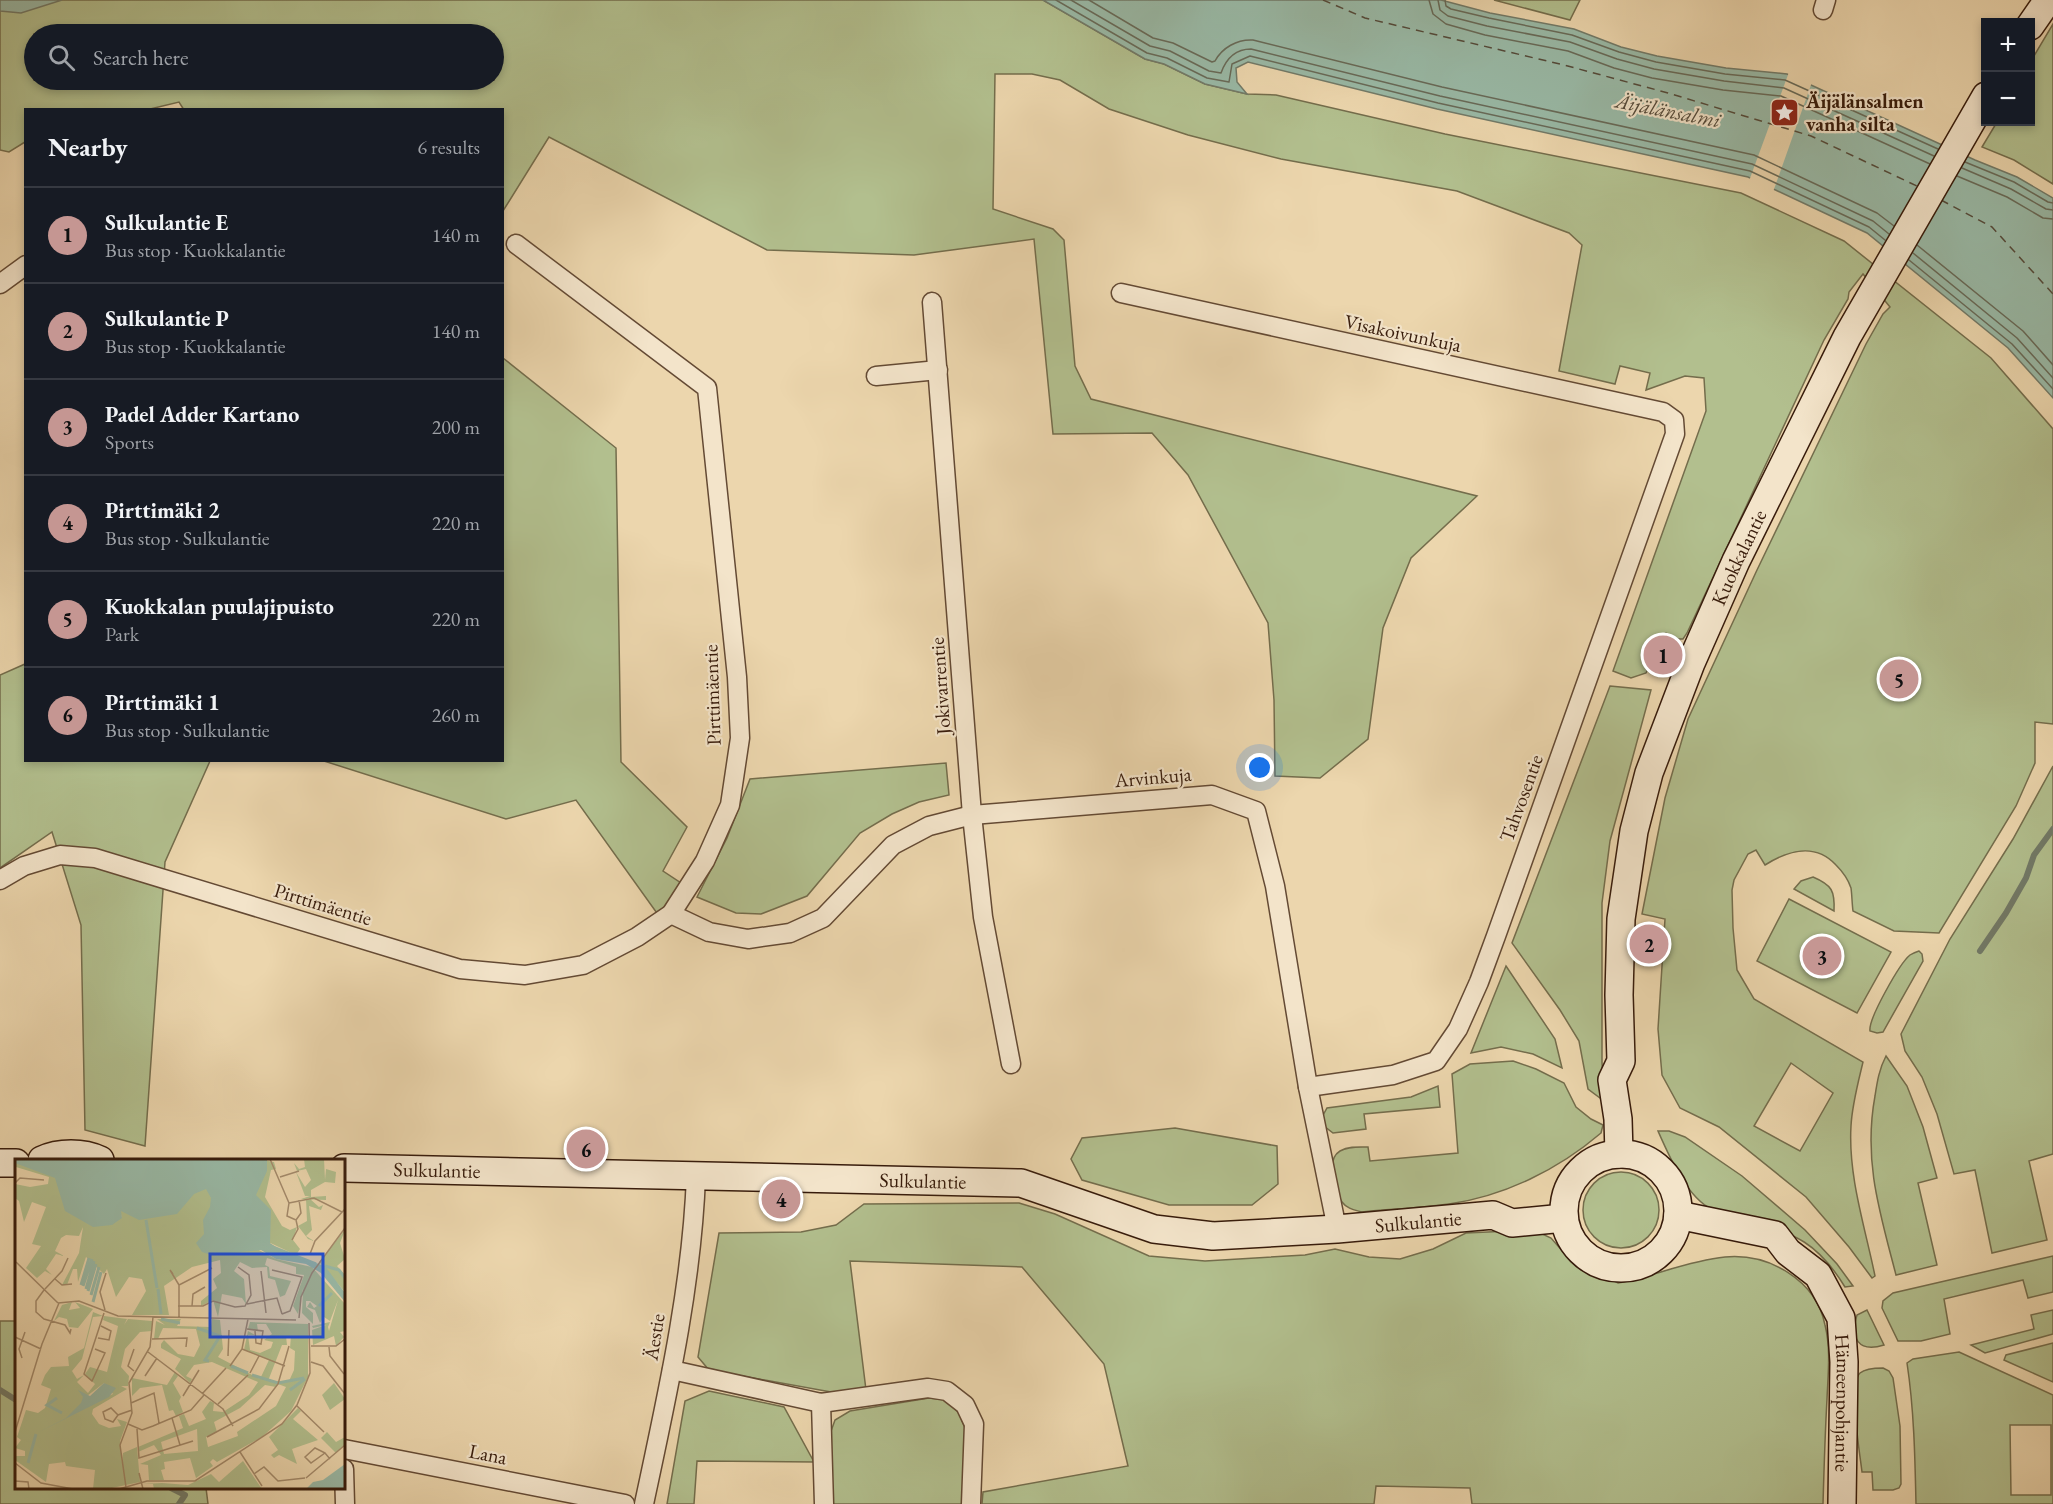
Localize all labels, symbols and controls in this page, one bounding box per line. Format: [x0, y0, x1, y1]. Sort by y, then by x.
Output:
map controls [1981, 18, 2035, 126]
button: + [1981, 18, 2035, 72]
search box [24, 24, 504, 90]
icon: search [45, 41, 78, 74]
text: Search here [93, 43, 188, 72]
button: − [1981, 72, 2035, 126]
water label: Äijälänsalmi [1611, 86, 1724, 134]
place label: Äijälänsalmen vanha silta [1805, 88, 1924, 137]
place icon: Äijälänsalmen vanha silta [1769, 97, 1801, 129]
text: Nearby [48, 130, 128, 164]
text: 6 results [417, 134, 480, 160]
text: Sulkulantie E [105, 208, 228, 237]
text: 1 [62, 222, 73, 248]
text: 140 m [432, 222, 480, 248]
text: Bus stop · Kuokkalantie [105, 237, 286, 263]
text: Sulkulantie P [105, 304, 229, 333]
street label: Visakoivunkuja [1342, 308, 1464, 358]
text: 2 [62, 318, 73, 344]
text: 140 m [432, 318, 480, 344]
text: Bus stop · Kuokkalantie [105, 333, 286, 359]
text: Padel Adder Kartano [105, 400, 299, 429]
text: 3 [62, 414, 73, 440]
text: 200 m [432, 414, 480, 440]
text: Sports [105, 429, 154, 455]
text: Pirttimäki 2 [105, 496, 220, 525]
street label: Kuokkalantie [1705, 505, 1773, 609]
text: 4 [62, 510, 73, 536]
text: 220 m [432, 510, 480, 536]
text: Bus stop · Sulkulantie [105, 525, 270, 551]
text: Kuokkalan puulajipuisto [105, 592, 334, 621]
text: 5 [62, 606, 73, 632]
text: 220 m [432, 606, 480, 632]
text: Park [105, 621, 139, 647]
pin: 1 [1644, 632, 1682, 678]
street label: Jokivarrentie [924, 636, 957, 738]
street label: Pirttimäentie [697, 644, 727, 746]
pin: 5 [1880, 656, 1918, 702]
text: Pirttimäki 1 [105, 688, 220, 717]
text: 6 [62, 702, 73, 728]
text: 260 m [432, 702, 480, 728]
text: Bus stop · Sulkulantie [105, 717, 270, 743]
street label: Tahvosentie [1493, 751, 1549, 845]
your location [1245, 753, 1274, 782]
street label: Arvinkuja [1112, 761, 1193, 793]
street label: Pirttimäentie [271, 877, 375, 931]
pin: 2 [1630, 922, 1668, 966]
pin: 3 [1802, 934, 1842, 978]
pin: 6 [566, 1126, 606, 1172]
street label: Sulkulantie [393, 1156, 481, 1184]
inset map [15, 1159, 345, 1489]
street label: Sulkulantie [879, 1167, 967, 1195]
pin: 4 [762, 1176, 800, 1222]
street label: Sulkulantie [1374, 1205, 1463, 1239]
street label: Äestie [637, 1312, 671, 1363]
street label: Hämeenpohjantie [1829, 1333, 1857, 1472]
street label: Lana [467, 1438, 509, 1470]

